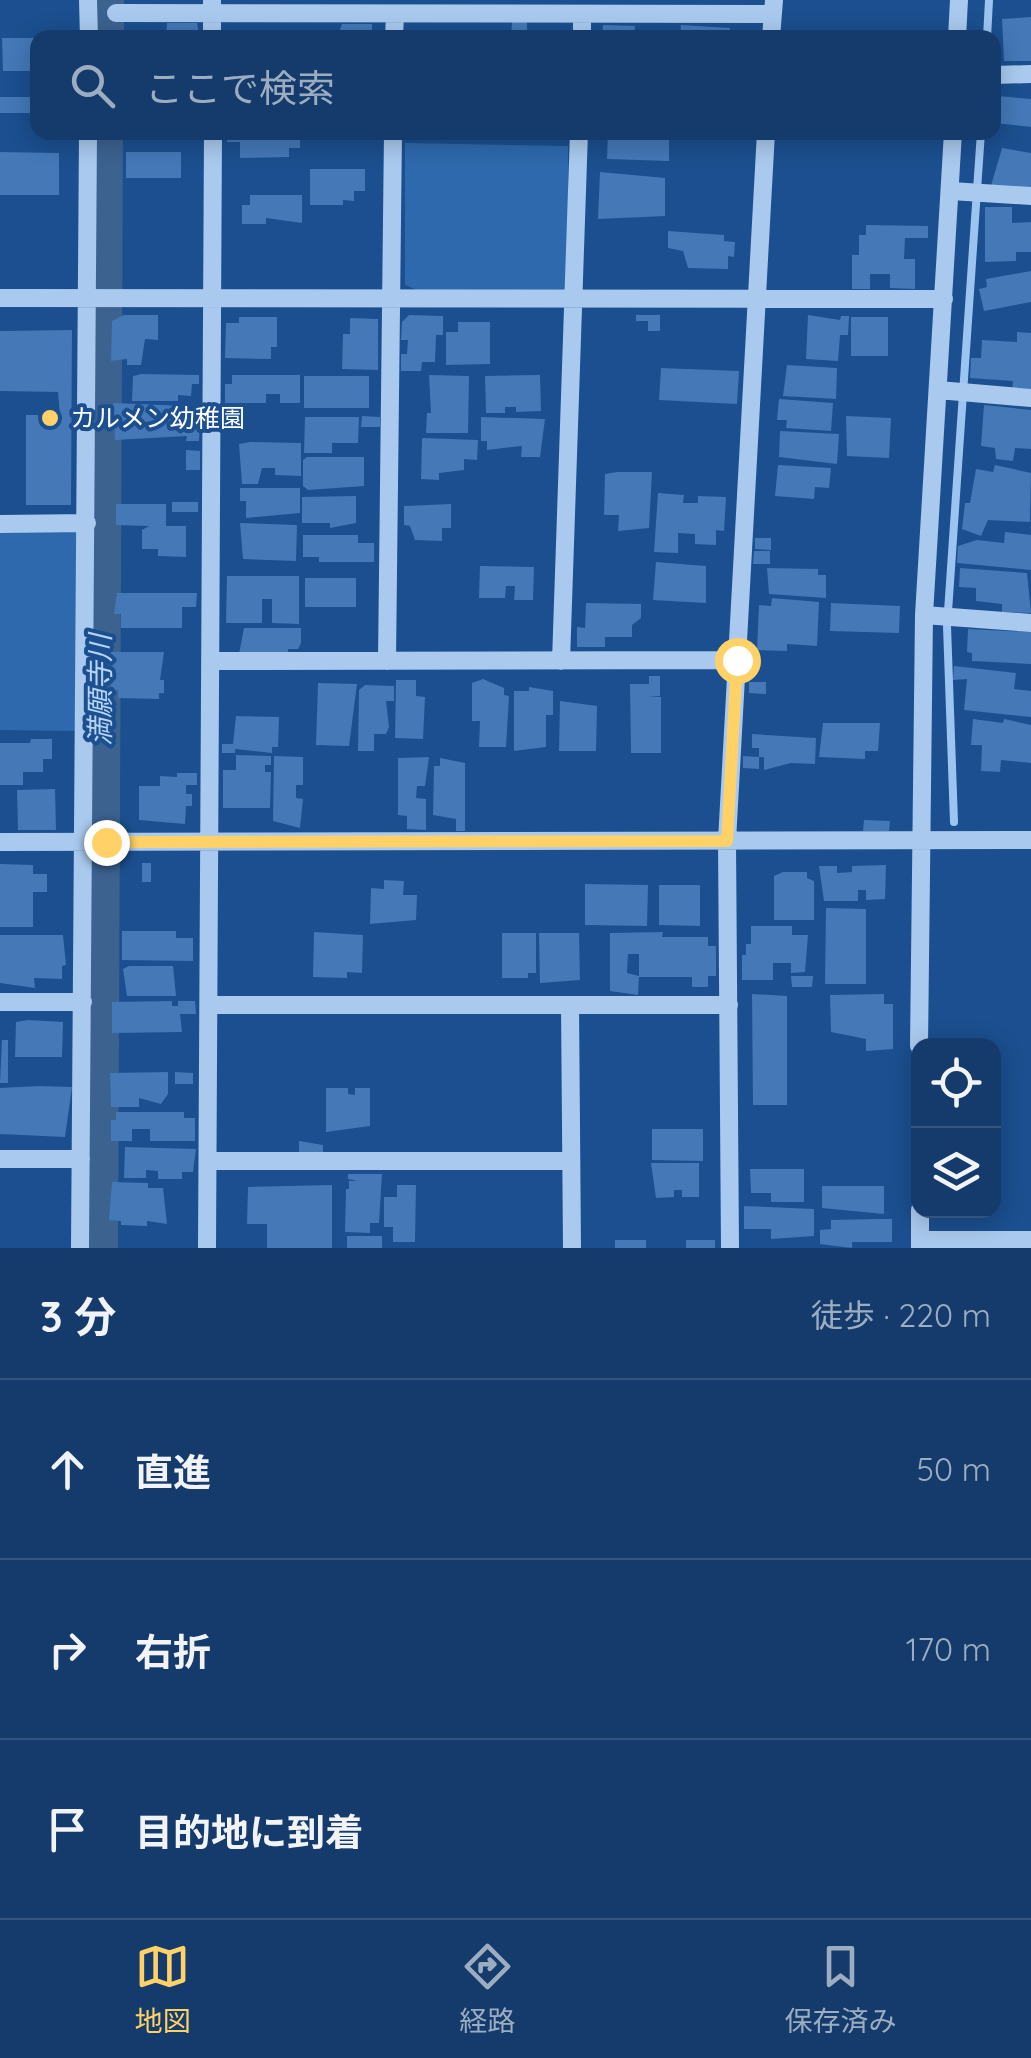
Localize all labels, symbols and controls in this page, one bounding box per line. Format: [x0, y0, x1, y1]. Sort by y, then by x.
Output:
search box [30, 30, 1001, 140]
icon: search [65, 58, 120, 113]
text: ここで検索 [145, 64, 335, 112]
place label: カルメン幼稚園 [70, 402, 245, 433]
marker: カルメン幼稚園 [39, 407, 61, 429]
water label: 満願寺川 [82, 631, 117, 746]
route start [715, 638, 761, 684]
route end [84, 820, 130, 866]
map controls [911, 1038, 1001, 1218]
button: locate [911, 1038, 1001, 1128]
button: layers [911, 1128, 1001, 1218]
text: 3 分 [40, 1290, 116, 1343]
text: 徒歩 · 220 m [811, 1295, 991, 1335]
icon: ahead [40, 1442, 95, 1497]
text: 直進 [135, 1448, 211, 1496]
text: 50 m [917, 1449, 991, 1489]
icon: right [40, 1622, 95, 1677]
text: 右折 [135, 1628, 211, 1676]
text: 170 m [906, 1629, 991, 1669]
icon: arrive [40, 1802, 95, 1857]
text: 目的地に到着 [135, 1808, 363, 1856]
tab: 地図 [134, 1939, 191, 2039]
tab: 経路 [459, 1939, 516, 2039]
tab: 保存済み [784, 1939, 897, 2039]

